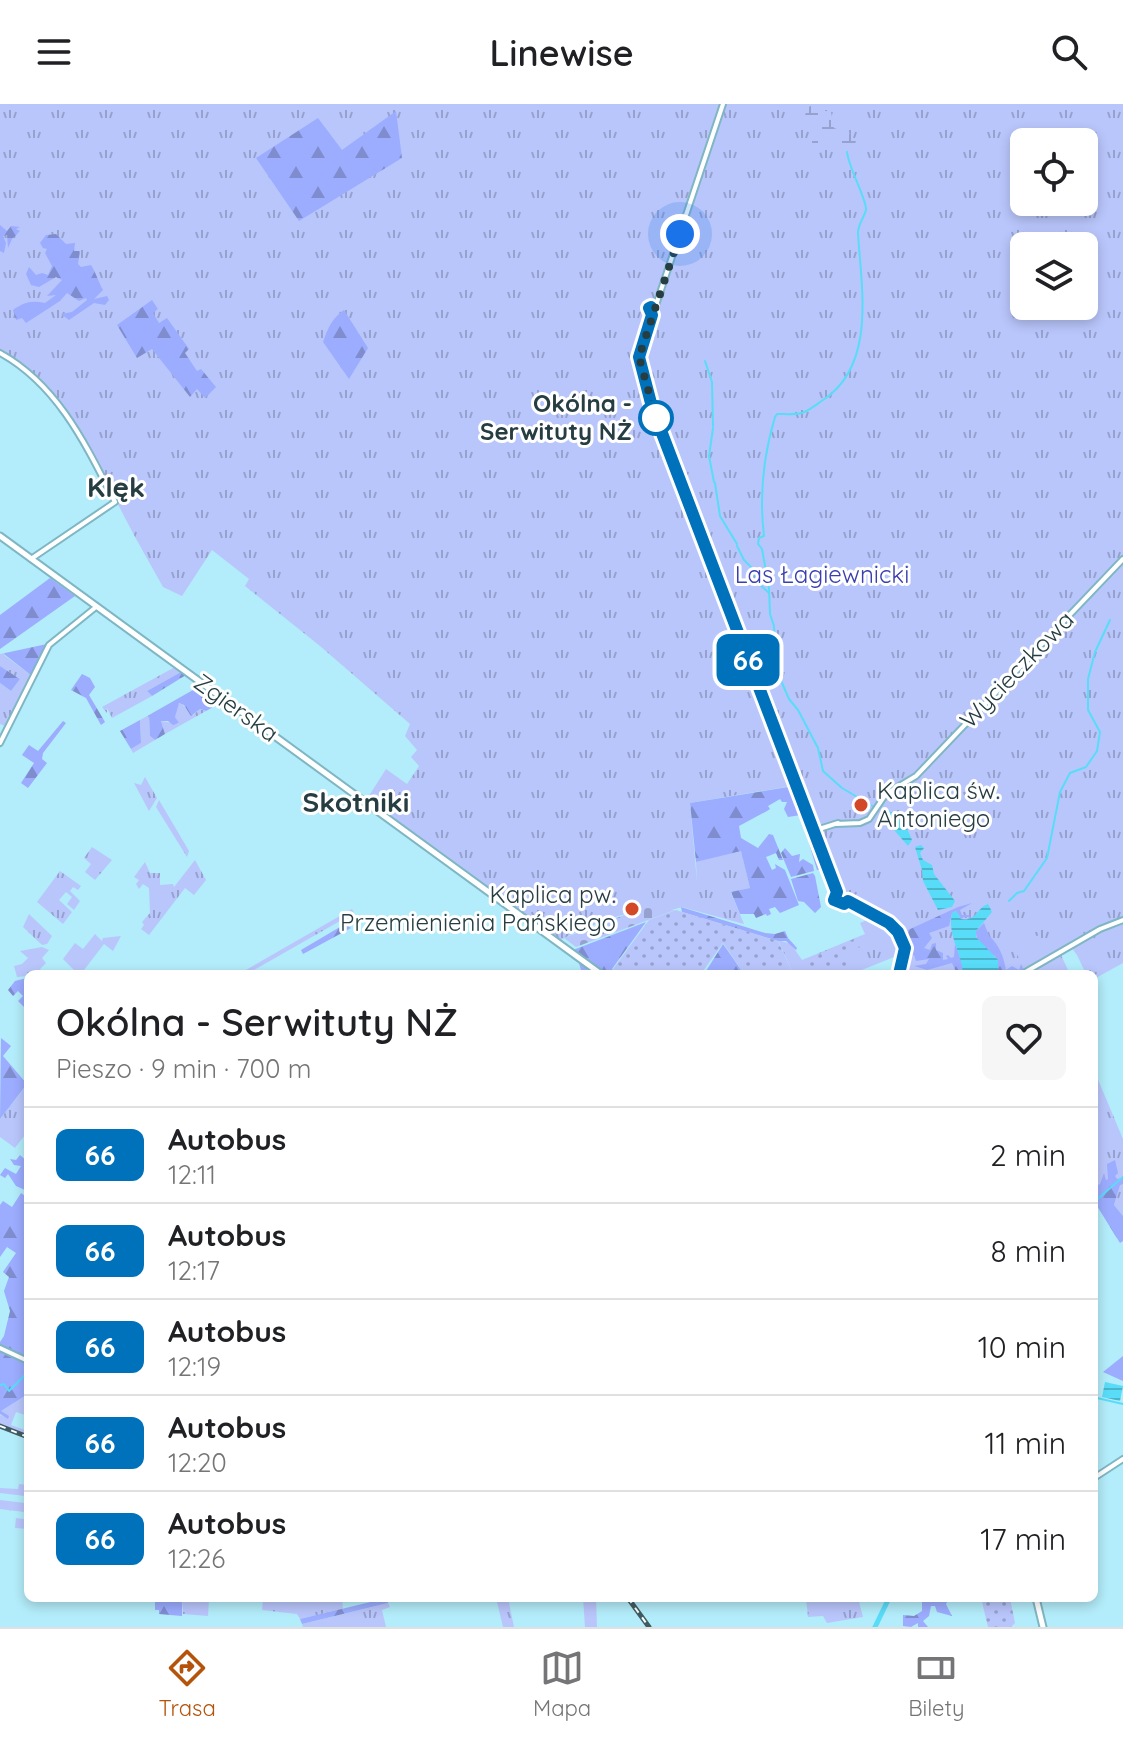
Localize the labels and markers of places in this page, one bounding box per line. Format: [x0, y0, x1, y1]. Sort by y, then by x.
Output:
place label: Okólna - Serwituty NŻ [480, 388, 632, 446]
marker: Okólna - Serwituty NŻ [639, 401, 673, 435]
place label: Kaplica św. Antoniego [877, 775, 1000, 833]
marker: Kaplica św. Antoniego [852, 796, 870, 814]
place label: Kaplica pw. Przemienienia Pańskiego [340, 879, 616, 937]
marker: Kaplica pw. Przemienienia Pańskiego [623, 900, 641, 918]

